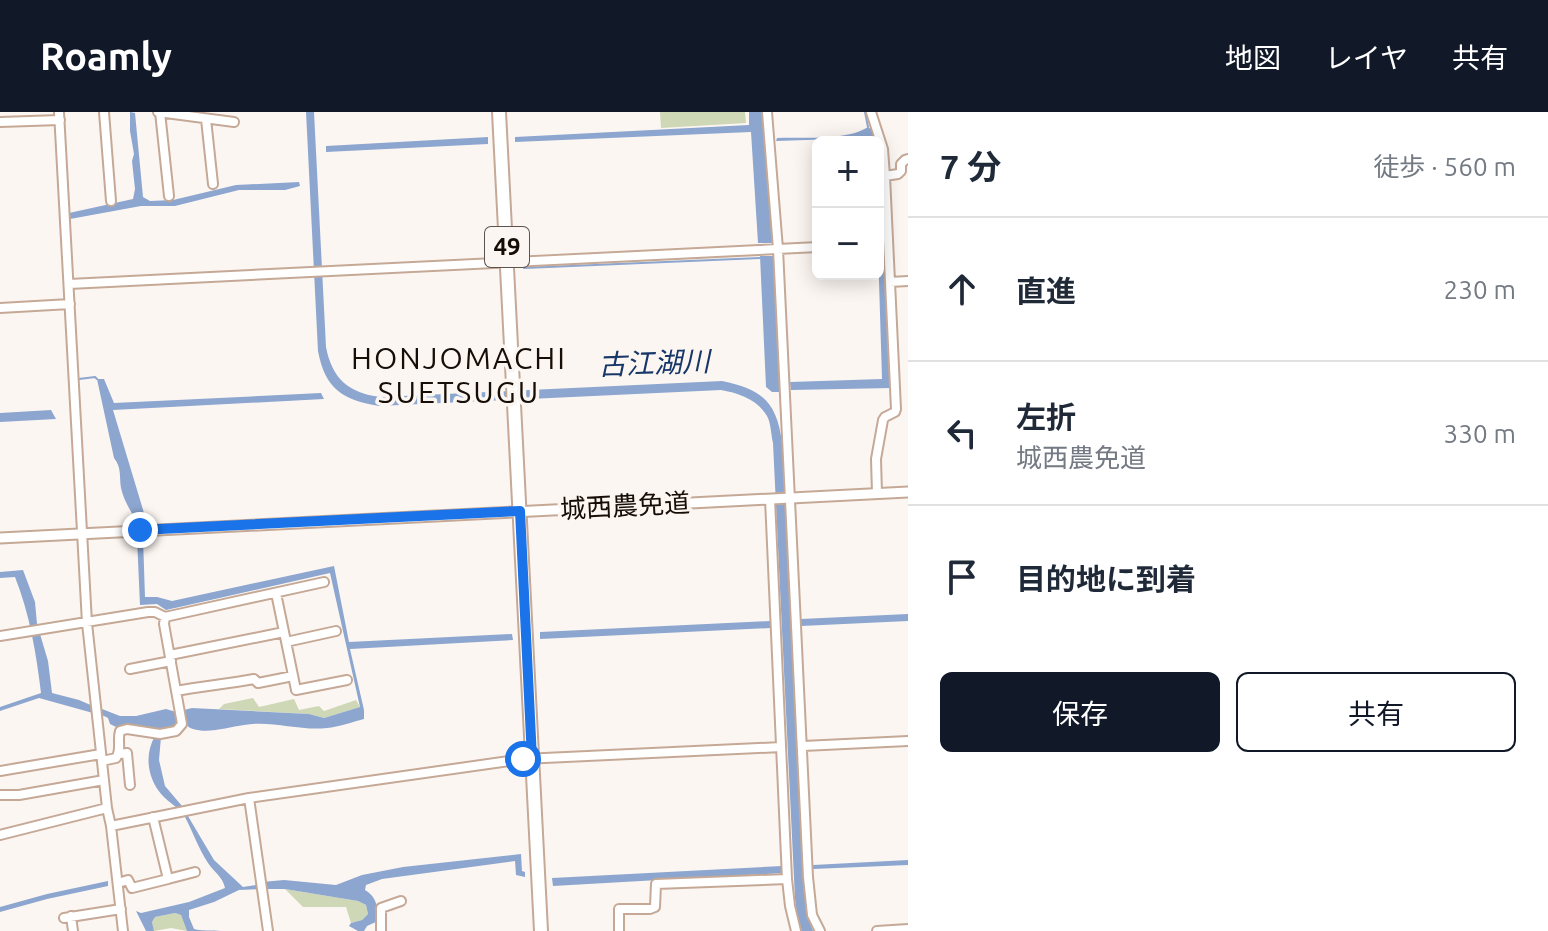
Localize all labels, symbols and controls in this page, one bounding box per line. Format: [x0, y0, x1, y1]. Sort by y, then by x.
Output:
text: Roamly [40, 35, 172, 77]
text: 地図 [1225, 42, 1281, 73]
text: レイヤ [1325, 42, 1408, 73]
text: 共有 [1452, 42, 1508, 73]
map controls [812, 136, 884, 280]
button: + [812, 136, 884, 208]
text: 7 分 [940, 147, 1001, 185]
text: 徒歩 · 560 m [1373, 152, 1516, 181]
button: − [812, 208, 884, 280]
road number: 49 [485, 227, 529, 267]
icon: ahead [940, 267, 984, 311]
text: 直進 [1016, 274, 1076, 308]
text: 230 m [1444, 275, 1516, 304]
district label: HONJOMACHI SUETSUGU [351, 341, 567, 409]
water label: 古江湖川 [597, 345, 713, 380]
text: 左折 [1016, 400, 1076, 434]
icon: left [940, 411, 984, 455]
text: 330 m [1444, 419, 1516, 448]
text: 城西農免道 [1016, 443, 1146, 472]
street label: 城西農免道 [559, 488, 691, 523]
route end [122, 512, 158, 548]
icon: arrive [940, 555, 984, 599]
text: 目的地に到着 [1016, 562, 1196, 596]
button: 保存 [940, 672, 1220, 752]
button: 共有 [1236, 672, 1516, 752]
route start [505, 741, 541, 777]

